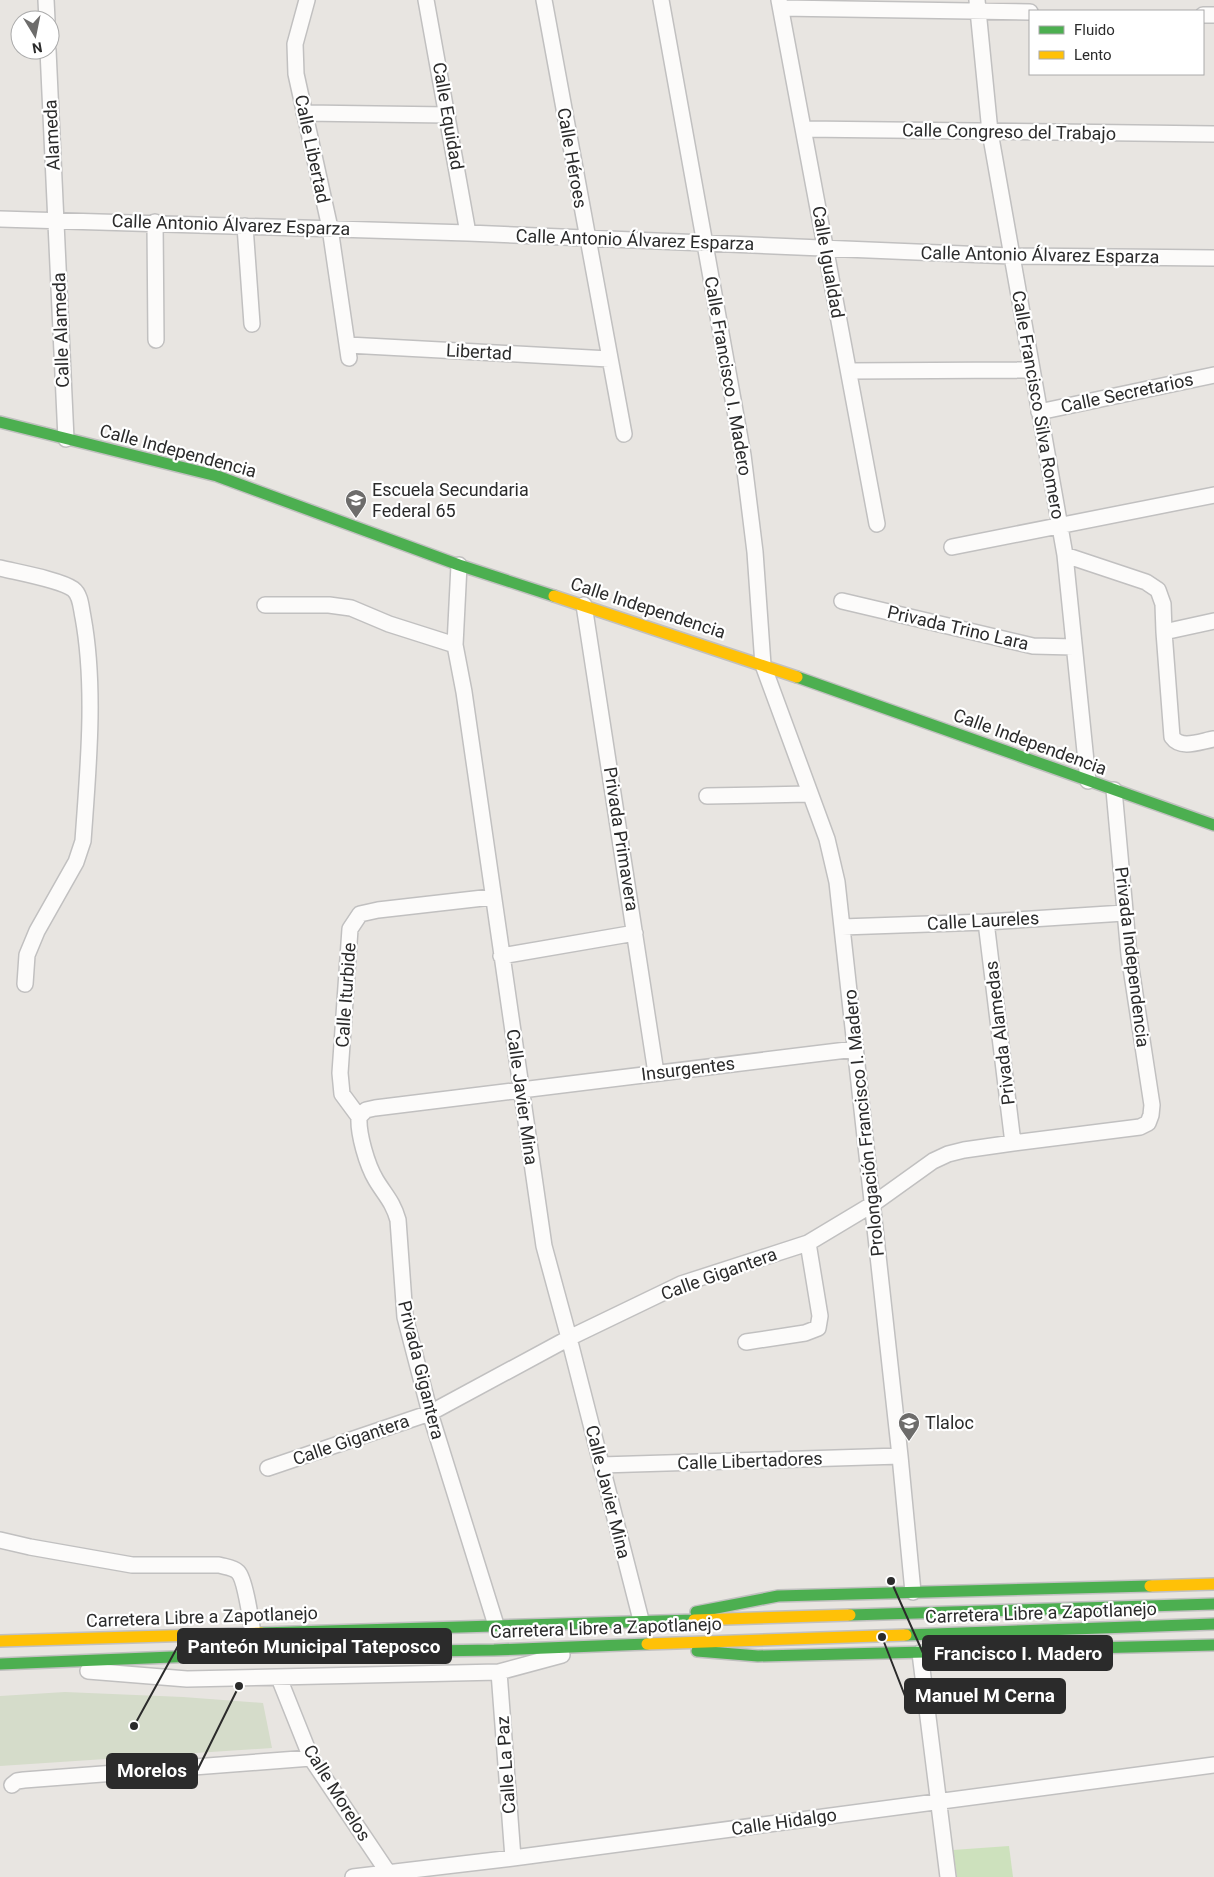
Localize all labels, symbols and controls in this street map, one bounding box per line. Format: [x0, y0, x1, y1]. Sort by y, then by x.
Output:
north arrow [10, 10, 60, 60]
legend [1029, 10, 1204, 75]
text: Fluido [1074, 21, 1115, 39]
text: N [31, 39, 44, 57]
text: Lento [1074, 46, 1112, 64]
street label: Calle Equidad [429, 60, 468, 171]
street label: Calle Libertad [291, 93, 334, 205]
street label: Alameda [39, 99, 64, 171]
street label: Calle Héroes [553, 106, 592, 210]
street label: Calle Congreso del Trabajo [902, 119, 1116, 144]
street label: Calle Igualdad [808, 204, 849, 320]
street label: Calle Antonio Álvarez Esparza [111, 210, 351, 239]
street label: Calle Antonio Álvarez Esparza [515, 225, 755, 254]
street label: Calle Antonio Álvarez Esparza [921, 242, 1159, 267]
street label: Calle Alameda [48, 272, 73, 388]
street label: Calle Francisco I. Madero [701, 275, 756, 477]
street label: Calle Francisco Silva Romero [1008, 289, 1069, 521]
street label: Libertad [445, 339, 513, 364]
street label: Calle Secretarios [1059, 368, 1195, 417]
street label: Calle Independencia [97, 419, 259, 482]
place label: Escuela Secundaria Federal 65 [372, 479, 529, 521]
school or university icon: Escuela Secundaria Federal 65 [344, 488, 368, 519]
street label: Calle Independencia [568, 573, 728, 642]
street label: Privada Trino Lara [885, 601, 1031, 654]
street label: Calle Independencia [951, 704, 1110, 779]
street label: Privada Primavera [600, 765, 643, 912]
street label: Privada Independencia [1111, 865, 1154, 1049]
street label: Calle Laureles [926, 907, 1040, 934]
street label: Calle Iturbide [331, 942, 360, 1048]
street label: Privada Alamedas [980, 960, 1019, 1106]
street label: Prolongación Francisco I. Madero [839, 988, 888, 1258]
street label: Calle Javier Mina [503, 1028, 542, 1166]
street label: Insurgentes [640, 1052, 736, 1085]
street label: Calle Gigantera [658, 1243, 780, 1304]
street label: Privada Gigantera [394, 1298, 449, 1441]
street label: Calle Gigantera [290, 1410, 412, 1469]
school or university icon: Tlaloc [897, 1411, 921, 1442]
place label: Tlaloc [925, 1412, 974, 1433]
street label: Calle Javier Mina [582, 1423, 635, 1561]
street label: Calle Libertadores [677, 1447, 823, 1474]
street label: Carretera Libre a Zapotlanejo [925, 1598, 1157, 1627]
street label: Carretera Libre a Zapotlanejo [86, 1602, 318, 1631]
street label: Carretera Libre a Zapotlanejo [490, 1613, 722, 1642]
callout: Panteón Municipal Tateposco [178, 1629, 451, 1663]
text: Panteón Municipal Tateposco [188, 1635, 441, 1658]
callout: Francisco I. Madero [923, 1636, 1112, 1670]
text: Francisco I. Madero [934, 1642, 1103, 1665]
callout: Manuel M Cerna [905, 1679, 1065, 1713]
text: Manuel M Cerna [915, 1684, 1055, 1707]
street label: Calle La Paz [492, 1715, 519, 1815]
street label: Calle Morelos [299, 1741, 375, 1845]
callout: Morelos [107, 1754, 197, 1788]
text: Morelos [117, 1759, 187, 1782]
street label: Calle Hidalgo [730, 1804, 838, 1839]

